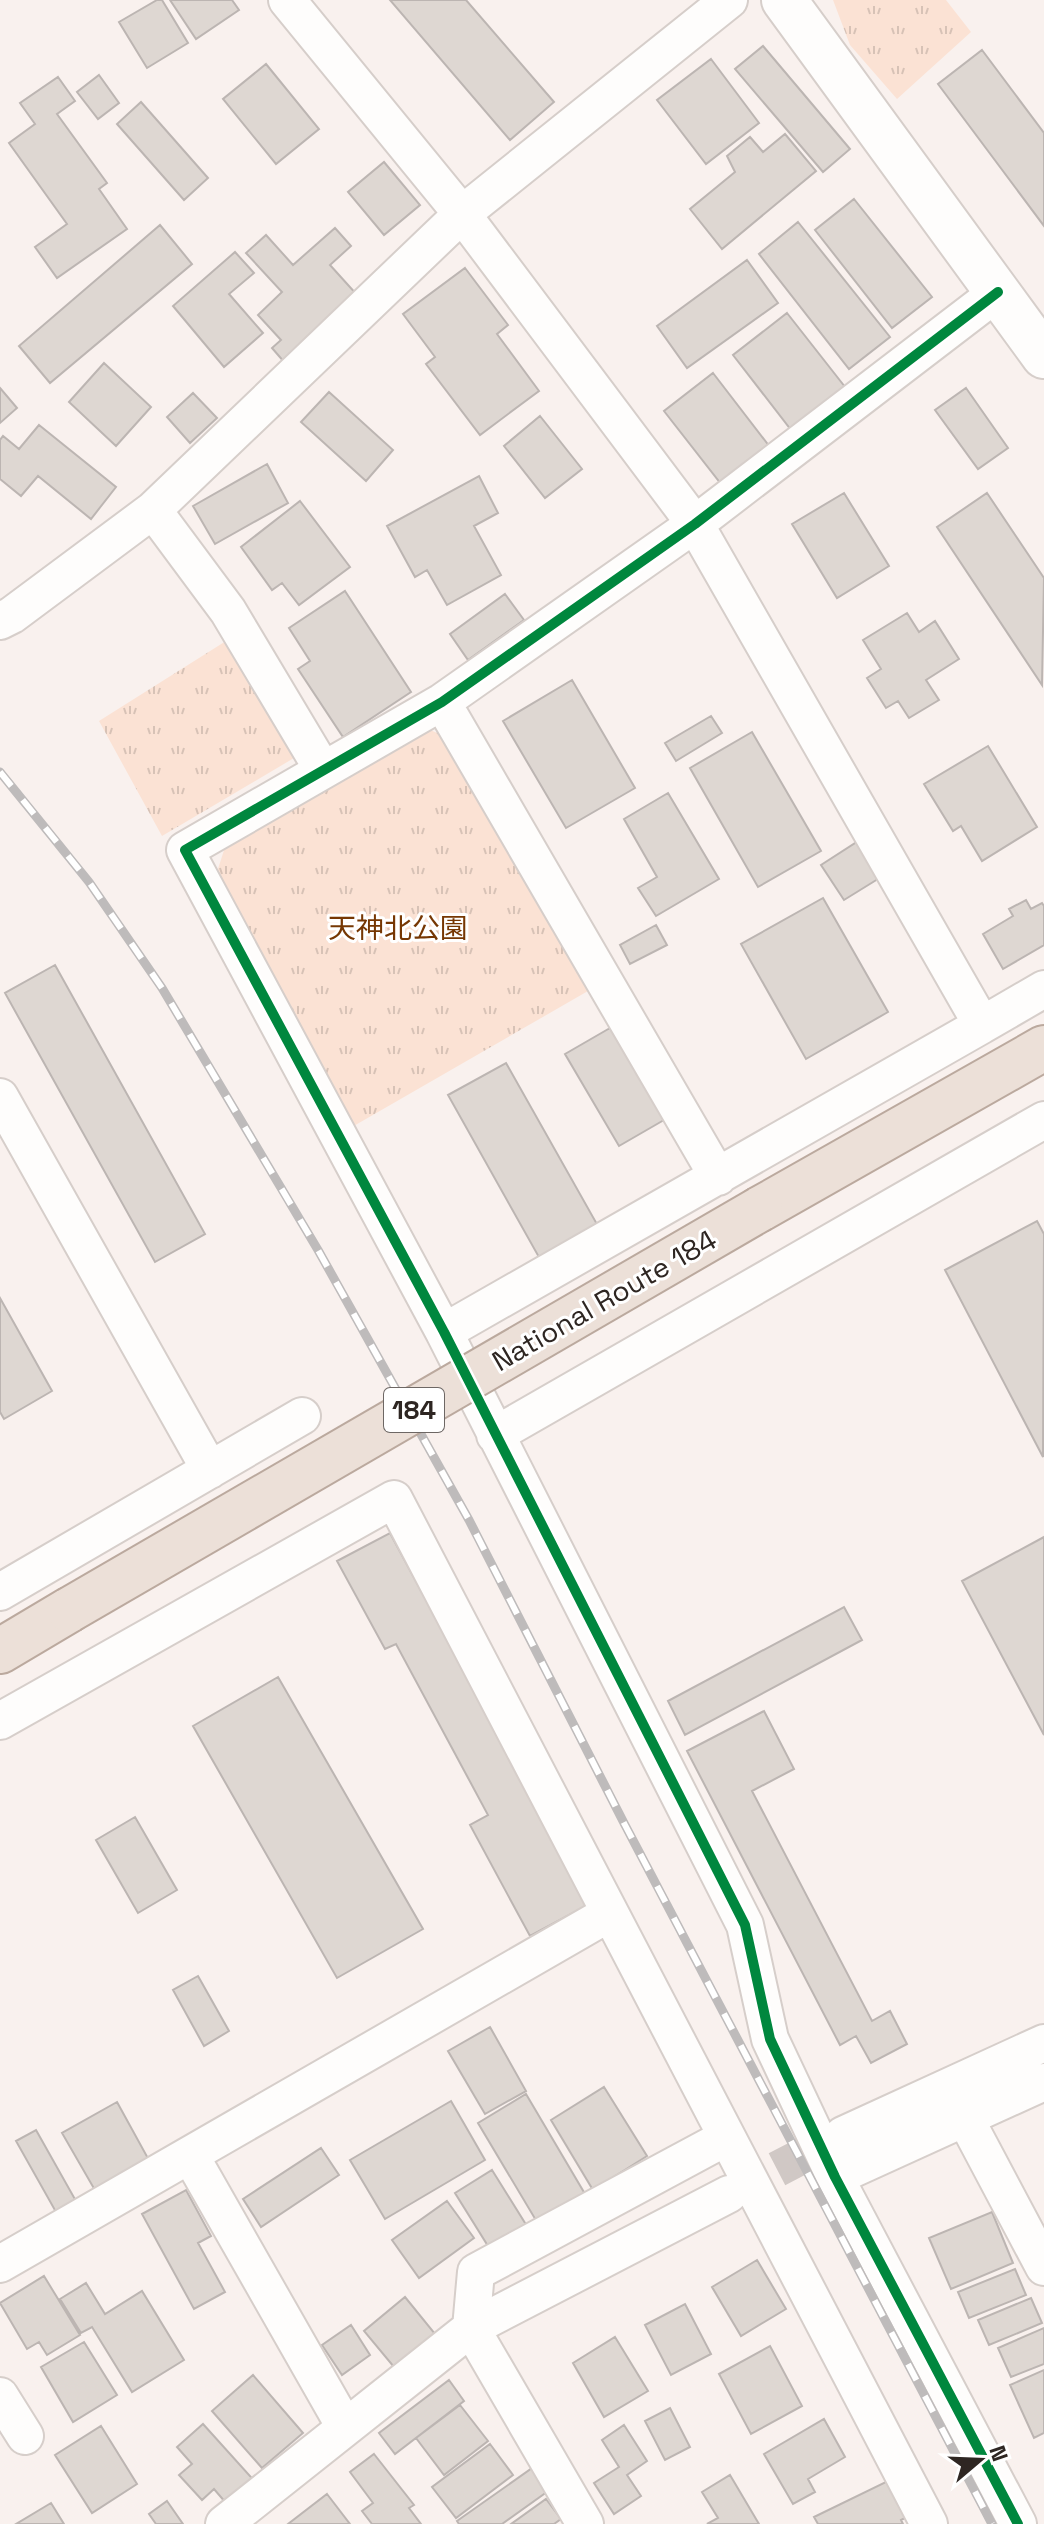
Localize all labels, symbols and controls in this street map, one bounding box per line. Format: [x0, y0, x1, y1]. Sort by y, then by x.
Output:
park label: 天神北公園 [328, 910, 468, 946]
street label: National Route 184 [485, 1221, 723, 1379]
road number: 184 [384, 1388, 444, 1432]
north arrow [940, 2420, 1020, 2500]
text: N [983, 2442, 1015, 2465]

